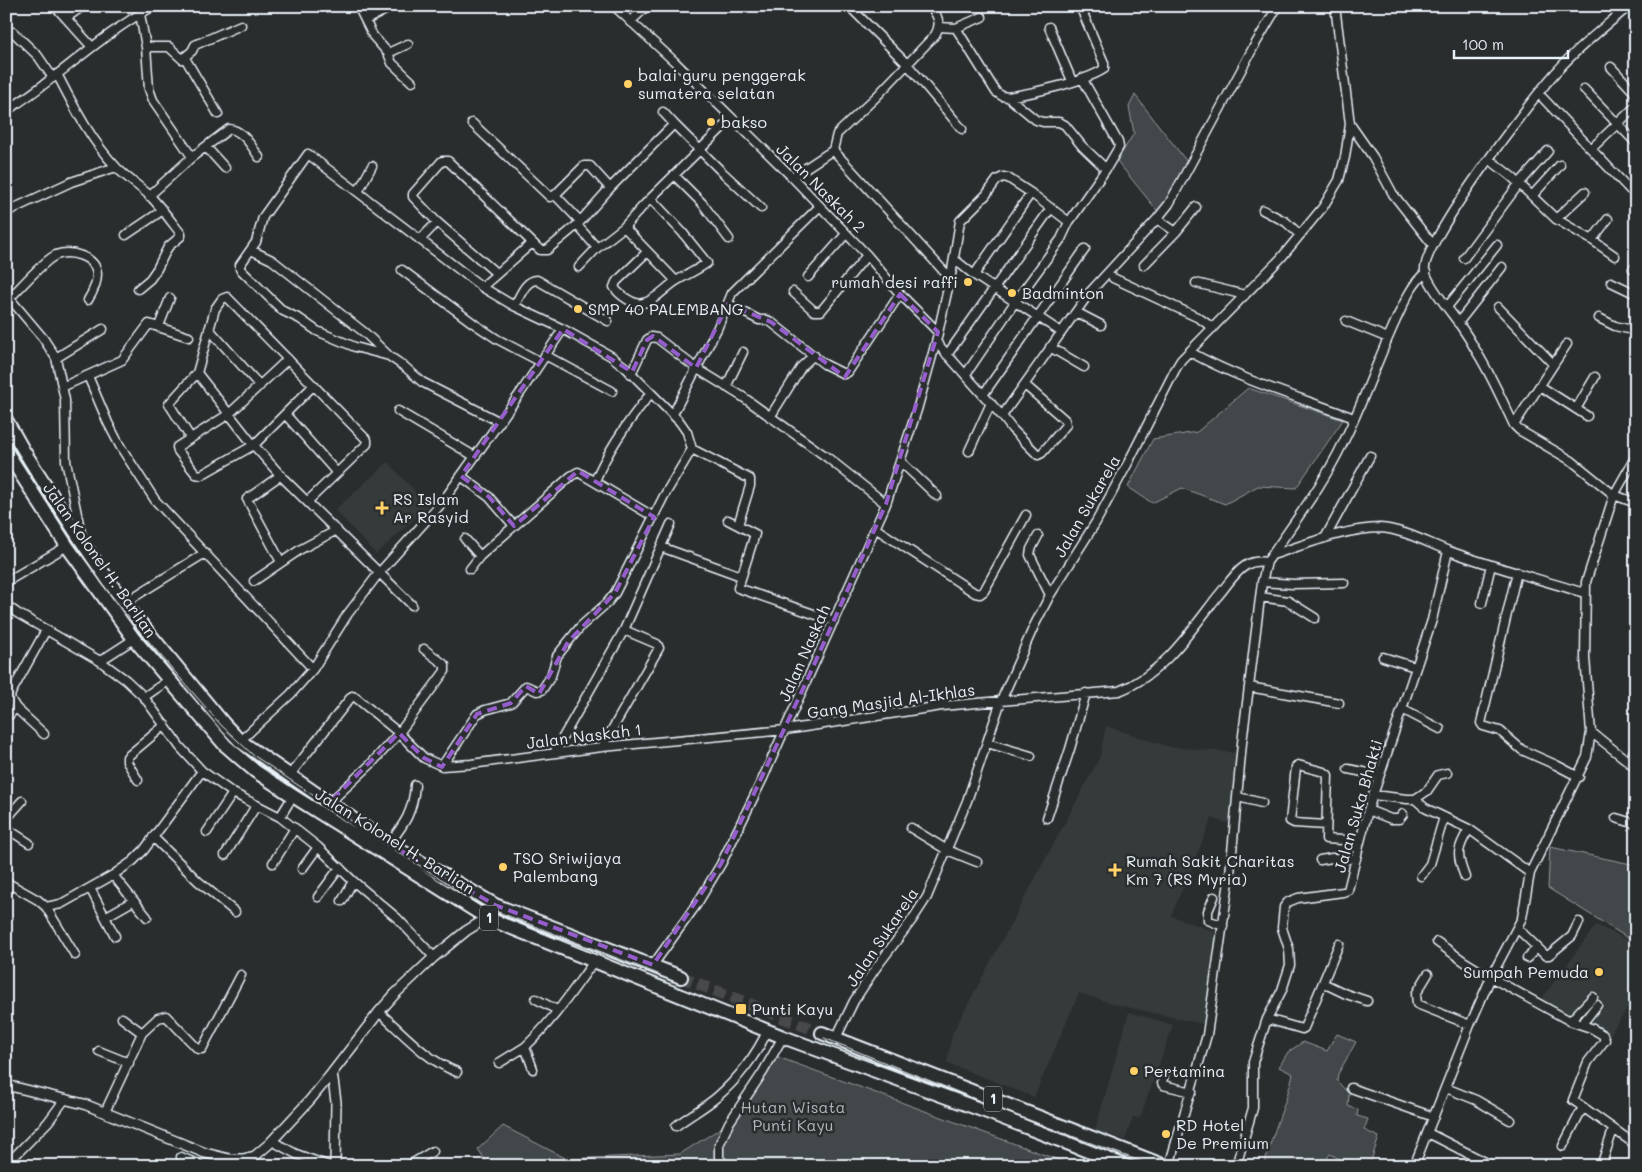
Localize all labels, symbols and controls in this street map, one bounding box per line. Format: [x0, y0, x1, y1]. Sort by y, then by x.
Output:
scale bar [1454, 28, 1568, 60]
text: 100 m [1462, 34, 1504, 54]
place label: balai guru penggerak sumatera selatan [638, 64, 806, 103]
marker: balai guru penggerak sumatera selatan [622, 78, 634, 90]
place label: bakso [721, 111, 767, 132]
marker: bakso [705, 116, 717, 128]
street label: Jalan Naskah 2 [772, 139, 870, 237]
place label: rumah desi raffi [831, 271, 958, 292]
marker: rumah desi raffi [962, 276, 974, 288]
place label: Badminton [1022, 282, 1104, 303]
marker: Badminton [1006, 287, 1018, 299]
place label: SMP 40 PALEMBANG [588, 298, 744, 319]
marker: SMP 40 PALEMBANG [572, 303, 584, 315]
street label: Jalan Sukarela [1049, 451, 1124, 561]
street label: Jalan Kolonel H. Barlian [39, 478, 162, 641]
place label: RS Islam Ar Rasyid [393, 488, 469, 527]
marker: RS Islam Ar Rasyid [375, 501, 389, 515]
street label: Jalan Naskah [773, 601, 834, 704]
street label: Gang Masjid Al-Ikhlas [806, 678, 976, 723]
street label: Jalan Naskah 1 [525, 718, 643, 753]
street label: Jalan Suka Bhakti [1328, 737, 1387, 875]
street label: Jalan Kolonel H. Barlian [312, 783, 479, 898]
place label: TSO Sriwijaya Palembang [513, 847, 622, 886]
place label: Rumah Sakit Charitas Km 7 (RS Myria) [1126, 850, 1295, 889]
marker: TSO Sriwijaya Palembang [497, 861, 509, 873]
marker: Rumah Sakit Charitas Km 7 (RS Myria) [1108, 863, 1122, 877]
street label: Jalan Sukarela [841, 883, 922, 990]
road number: 1 [480, 906, 498, 930]
place label: Sumpah Pemuda [1463, 961, 1589, 982]
marker: Sumpah Pemuda [1593, 966, 1605, 978]
place label: Punti Kayu [752, 998, 833, 1019]
marker: Punti Kayu [734, 1002, 748, 1016]
place label: Pertamina [1144, 1060, 1225, 1081]
marker: Pertamina [1128, 1065, 1140, 1077]
road number: 1 [984, 1086, 1002, 1112]
park label: Hutan Wisata Punti Kayu [741, 1096, 845, 1135]
place label: RD Hotel De Premium [1176, 1114, 1269, 1153]
marker: RD Hotel De Premium [1160, 1128, 1172, 1140]

